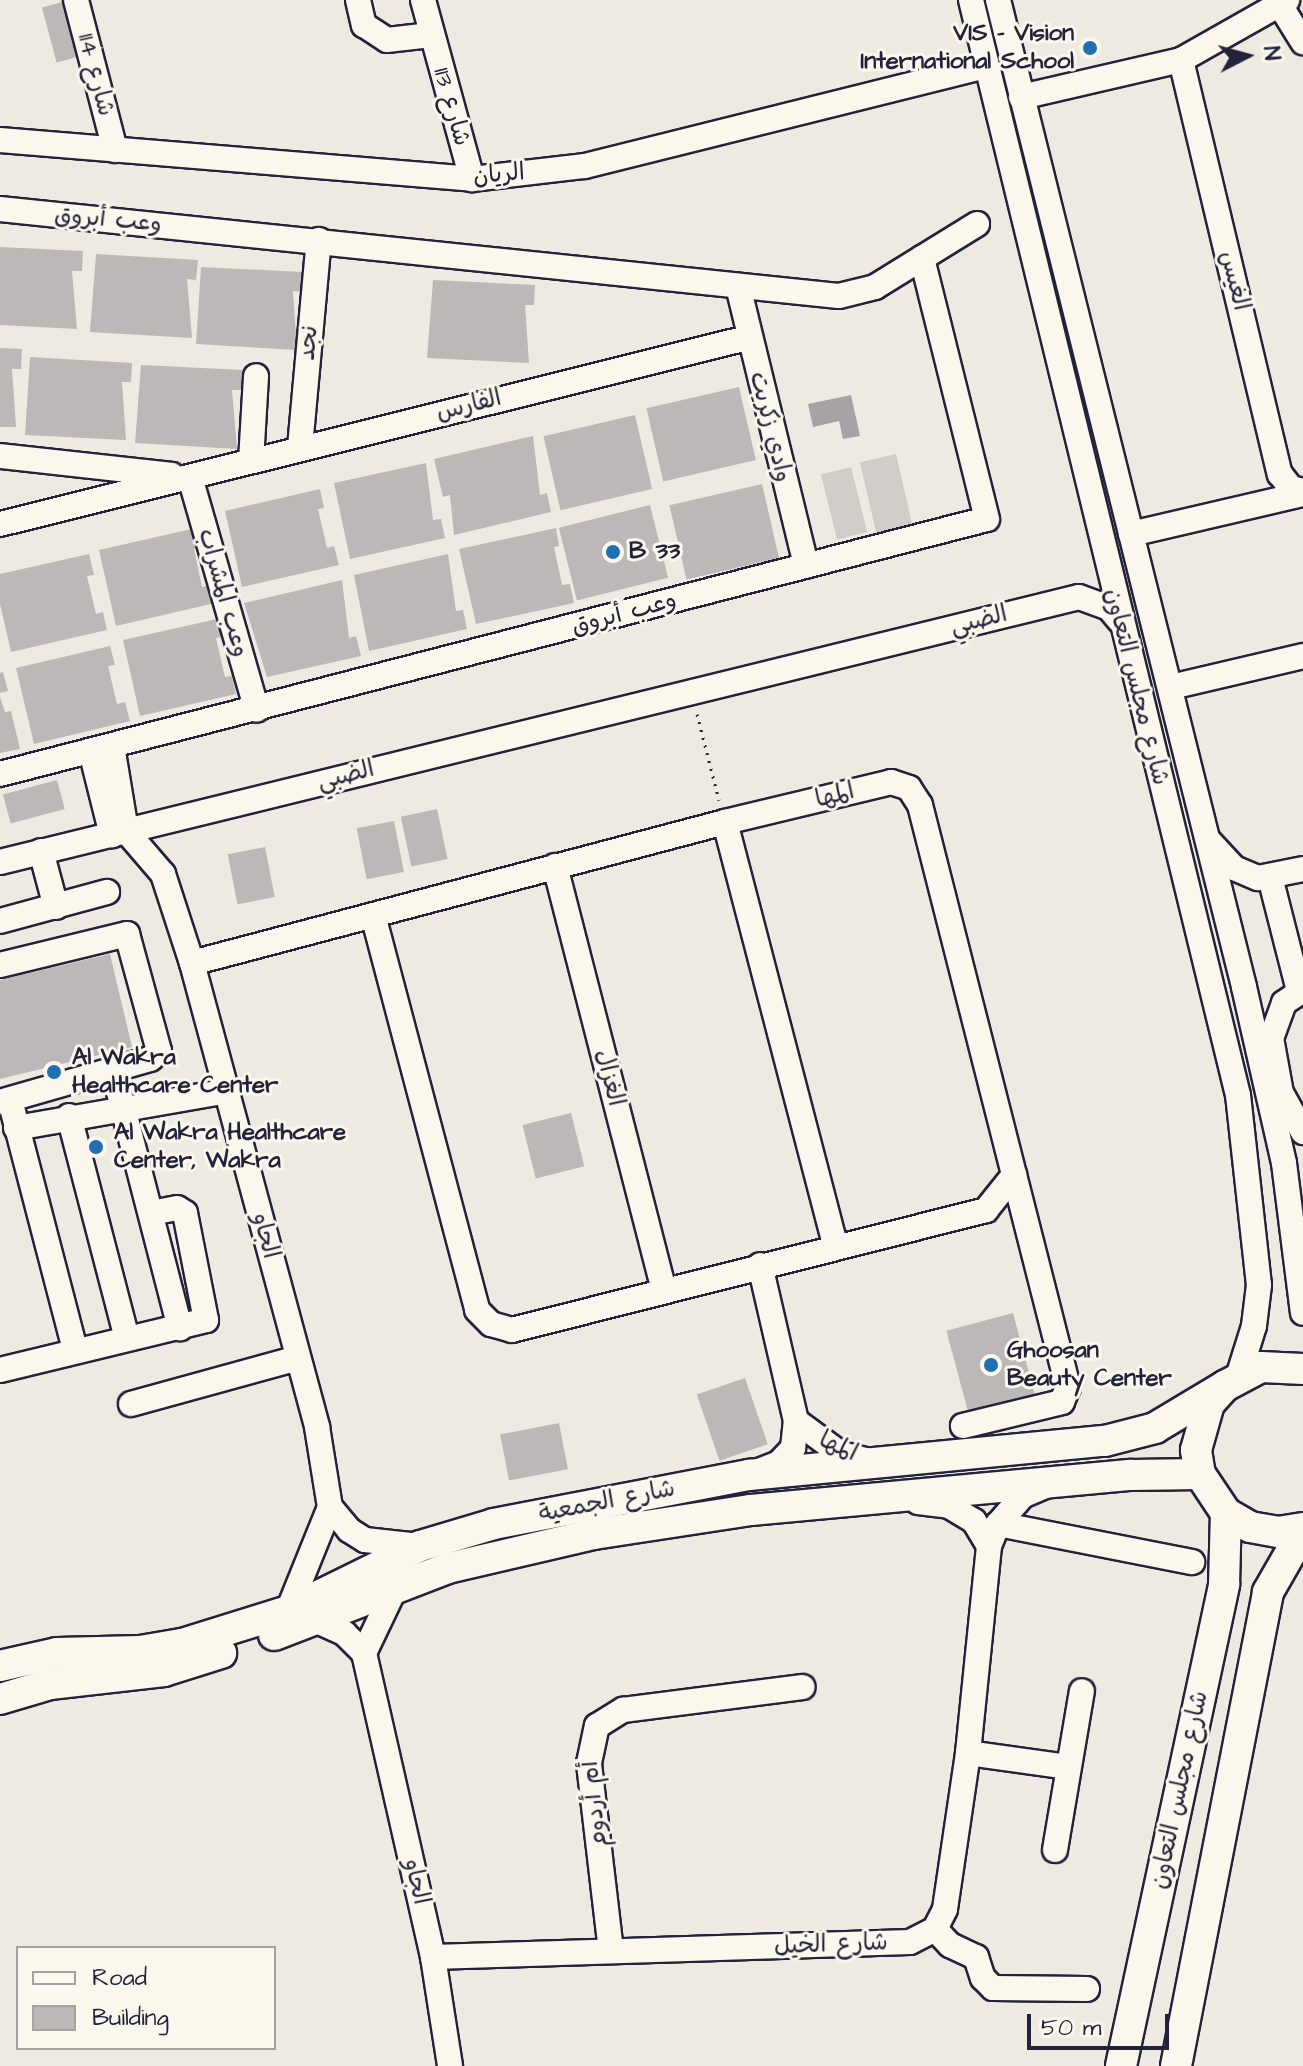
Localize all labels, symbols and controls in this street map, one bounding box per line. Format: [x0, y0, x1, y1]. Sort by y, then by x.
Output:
north arrow [1207, 16, 1287, 96]
place label: VIS - Vision International School [861, 20, 1074, 76]
street label: شارع 114 [70, 31, 120, 119]
marker: VIS - Vision International School [1081, 39, 1099, 57]
text: N [1255, 45, 1288, 62]
street label: شارع 113 [426, 65, 476, 149]
street label: الريان [472, 158, 526, 192]
street label: وعب أبروق [53, 201, 163, 239]
street label: الغيس [1213, 248, 1255, 314]
street label: نجد [293, 324, 325, 362]
street label: وادي زكريت [742, 369, 798, 485]
street label: الفارس [433, 384, 505, 428]
street label: وعب المشراب [191, 526, 255, 660]
place label: B 33 [629, 538, 680, 566]
marker: B 33 [604, 543, 622, 561]
street label: وعب أبروق [568, 586, 680, 642]
street label: شارع مجلس التعاون [1098, 586, 1174, 788]
street label: الضبي [948, 600, 1010, 642]
street label: الضبي [315, 755, 377, 797]
street label: المها [812, 777, 858, 815]
place label: Al Wakra Healthcare Center [72, 1044, 278, 1100]
street label: الغزال [588, 1047, 630, 1109]
marker: Al Wakra Healthcare Center [43, 1061, 65, 1083]
place label: Al Wakra Healthcare Center, Wakra [114, 1119, 346, 1175]
marker: Al Wakra Healthcare Center, Wakra [85, 1136, 107, 1158]
street label: الجاو [245, 1210, 285, 1262]
place label: Ghoosan Beauty Center [1007, 1337, 1172, 1393]
marker: Ghoosan Beauty Center [982, 1356, 1000, 1374]
street label: المها [814, 1426, 862, 1468]
street label: شارع الجمعية [536, 1475, 678, 1529]
street label: شارع مجلس التعاون [1145, 1688, 1215, 1892]
street label: أم أردوم [576, 1759, 614, 1849]
street label: الجاو [397, 1856, 435, 1908]
street label: شارع الخيل [774, 1929, 888, 1961]
legend [16, 1946, 276, 2050]
text: Road [92, 1961, 147, 1995]
scale bar [1031, 1998, 1173, 2048]
text: Building [92, 2001, 169, 2035]
text: 50 m [1041, 2011, 1101, 2045]

